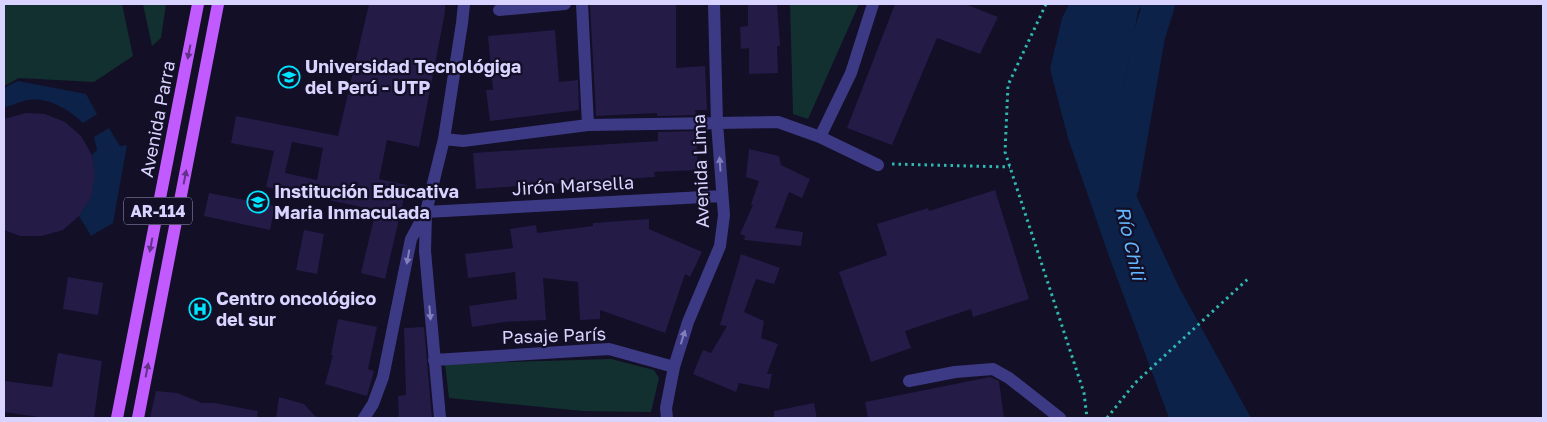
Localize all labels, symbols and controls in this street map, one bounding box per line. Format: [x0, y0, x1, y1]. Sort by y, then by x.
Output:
one-way arrow [185, 44, 193, 59]
place label: Universidad Tecnológiga del Perú - UTP [305, 55, 521, 98]
street label: Avenida Parra [135, 59, 179, 179]
school or university icon: Universidad Tecnológiga del Perú - UTP [277, 65, 301, 89]
street label: Avenida Lima [687, 114, 713, 228]
one-way arrow [716, 156, 724, 172]
one-way arrow [181, 168, 189, 184]
street label: Jirón Marsella [511, 171, 635, 199]
place label: Institución Educativa Maria Inmaculada [274, 180, 459, 223]
school or university icon: Institución Educativa Maria Inmaculada [246, 190, 270, 214]
road number: AR-114 [124, 198, 192, 225]
water label: Río Chili [1112, 204, 1152, 284]
one-way arrow [147, 238, 155, 253]
one-way arrow [403, 250, 411, 266]
place label: Centro oncológico del sur [216, 287, 376, 330]
hospital icon: Centro oncológico del sur [188, 297, 212, 321]
one-way arrow [427, 306, 435, 322]
street label: Pasaje París [501, 322, 607, 348]
one-way arrow [680, 329, 688, 344]
one-way arrow [144, 362, 152, 378]

